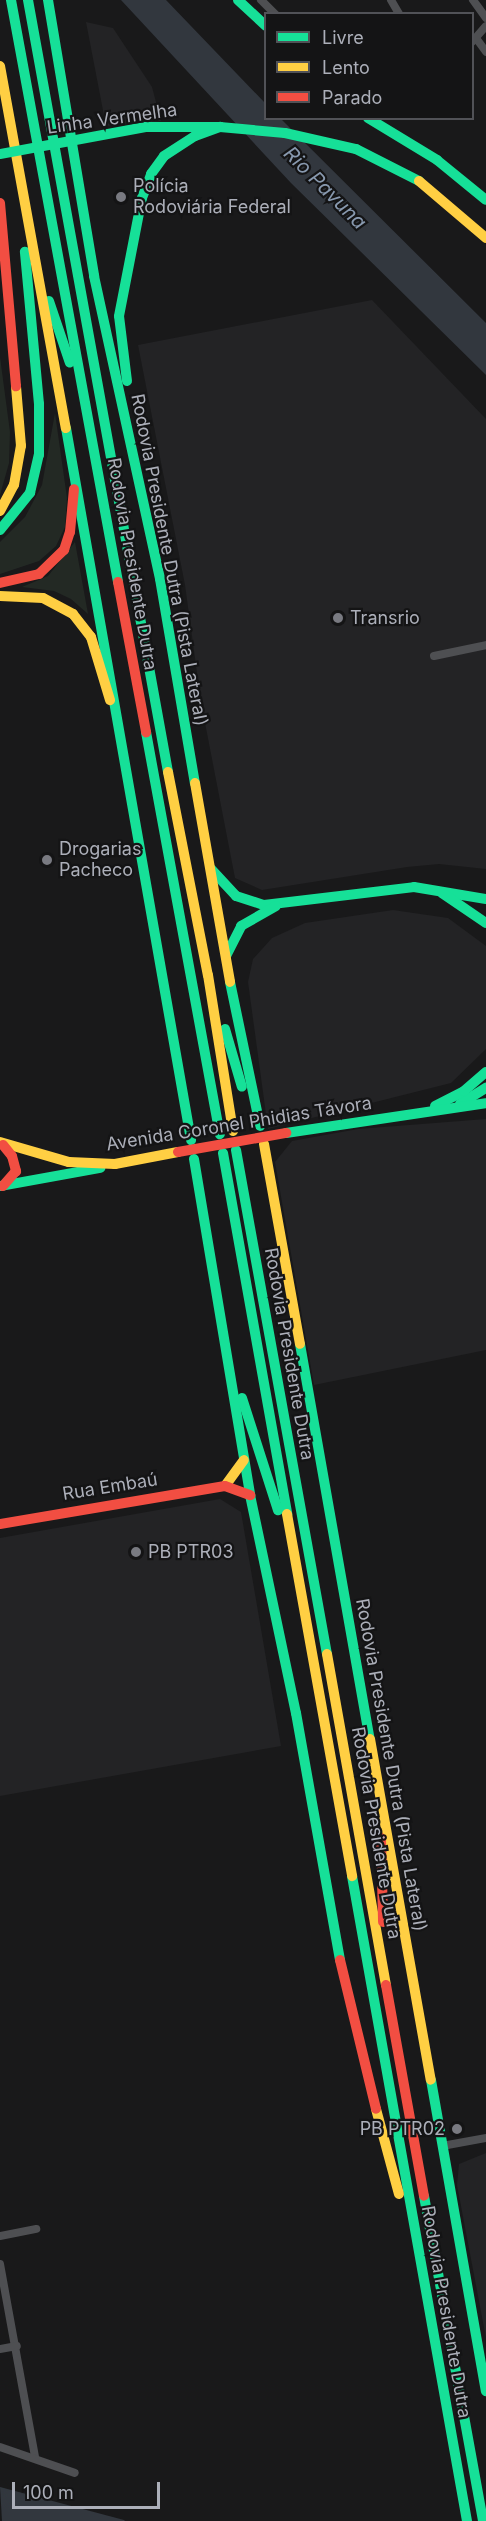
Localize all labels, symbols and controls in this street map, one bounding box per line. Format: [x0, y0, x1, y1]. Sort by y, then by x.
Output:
legend [264, 12, 474, 120]
text: Livre [322, 27, 364, 48]
text: Lento [322, 57, 370, 78]
text: Parado [322, 87, 382, 108]
street label: Linha Vermelha [45, 99, 179, 139]
water label: Rio Pavuna [279, 142, 371, 234]
place label: Polícia Rodoviária Federal [133, 176, 291, 219]
marker: Polícia Rodoviária Federal [114, 190, 128, 204]
street label: Rodovia Presidente Dutra (Pista Lateral) [126, 392, 212, 728]
street label: Rodovia Presidente Dutra [103, 456, 161, 672]
place label: Transrio [350, 607, 420, 629]
marker: Transrio [331, 611, 345, 625]
place label: Drogarias Pacheco [59, 839, 141, 882]
marker: Drogarias Pacheco [40, 853, 54, 867]
street label: Avenida Coronel Phidias Távora [105, 1092, 373, 1156]
street label: Rodovia Presidente Dutra [260, 1246, 318, 1462]
street label: Rua Embaú [61, 1469, 159, 1505]
place label: PB PTR03 [148, 1541, 234, 1563]
marker: PB PTR03 [129, 1545, 143, 1559]
street label: Rodovia Presidente Dutra (Pista Lateral) [351, 1597, 431, 1933]
street label: Rodovia Presidente Dutra [347, 1725, 405, 1941]
place label: PB PTR02 [360, 2118, 445, 2140]
marker: PB PTR02 [450, 2122, 464, 2136]
street label: Rodovia Presidente Dutra [417, 2204, 475, 2420]
scale bar [15, 2470, 164, 2508]
text: 100 m [23, 2482, 74, 2503]

